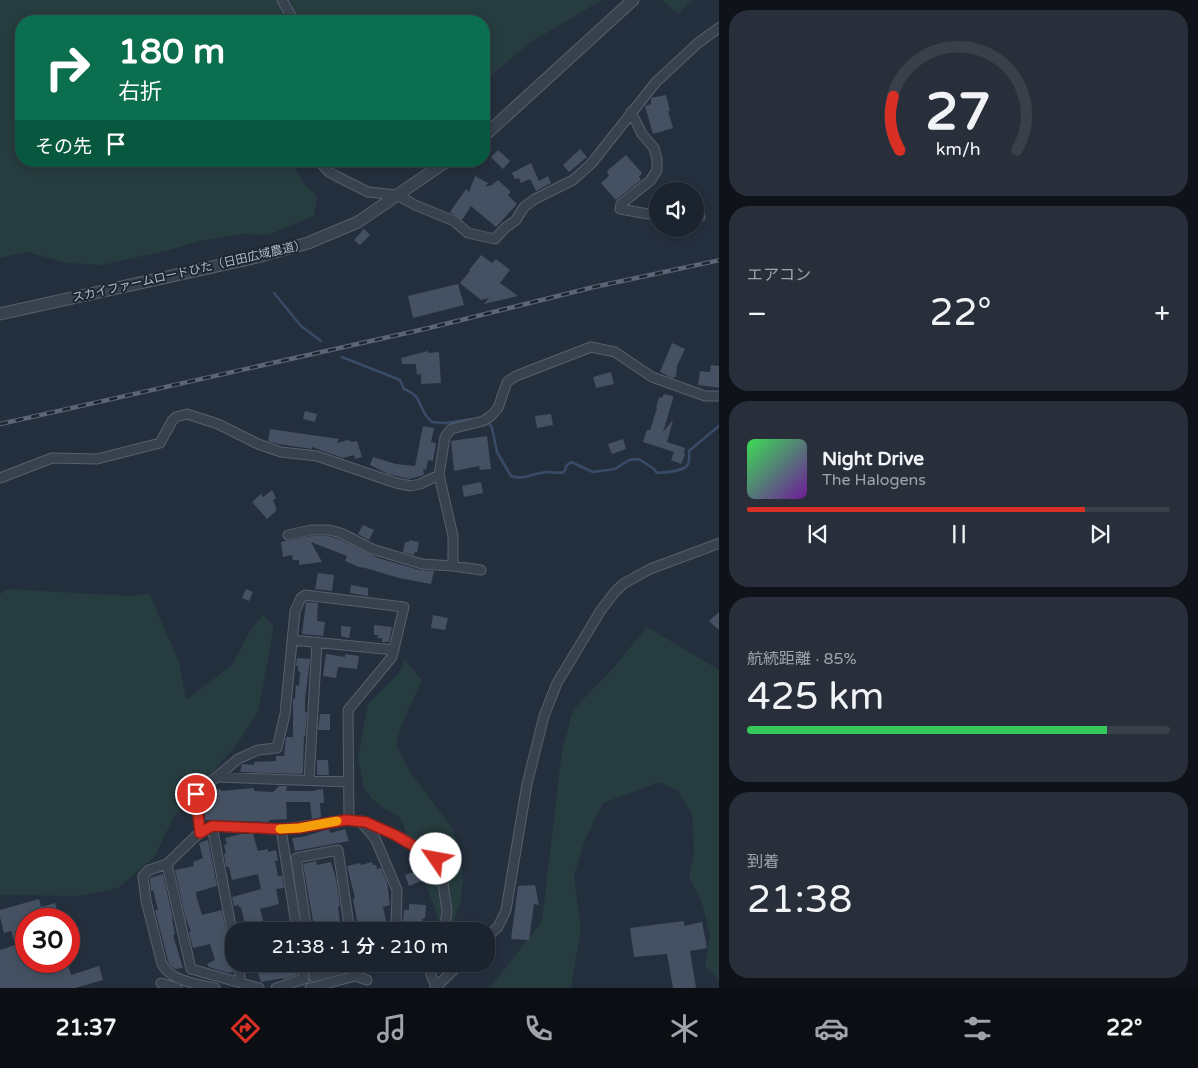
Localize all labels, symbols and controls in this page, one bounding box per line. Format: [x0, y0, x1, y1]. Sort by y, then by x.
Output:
text: 180 m [118, 31, 225, 73]
icon: right [35, 35, 100, 100]
text: 右折 [118, 79, 162, 105]
text: 27 [926, 81, 991, 144]
icon: arrive [102, 130, 130, 158]
text: その先 [35, 136, 92, 158]
text: km/h [936, 139, 981, 160]
map controls [649, 182, 704, 237]
button: sound [649, 182, 704, 237]
street label: スカイファームロードひた（日田広域農道） [71, 237, 307, 305]
text: エアコン [747, 265, 811, 285]
text: 22° [930, 290, 992, 336]
text: − [747, 297, 767, 331]
text: + [1154, 297, 1170, 331]
text: Night Drive [822, 448, 924, 470]
text: The Halogens [822, 470, 926, 490]
icon: previous [804, 520, 832, 548]
icon: pause [945, 520, 973, 548]
icon: next [1086, 520, 1114, 548]
text: 航続距離 · 85% [747, 649, 857, 669]
text: 425 km [747, 674, 884, 720]
pin [175, 773, 217, 815]
icon: arrive [182, 780, 210, 808]
position arrow [409, 832, 461, 884]
text: 到着 [747, 852, 779, 872]
text: 21:38 [747, 877, 852, 923]
speed limit sign: 30 [15, 908, 80, 973]
text: 21:38 · 1 分 · 210 m [272, 936, 448, 958]
icon: directions [228, 1011, 263, 1046]
icon: music [374, 1011, 409, 1046]
icon: phone [521, 1011, 556, 1046]
icon: climate [667, 1011, 702, 1046]
icon: car [814, 1011, 849, 1046]
icon: filters [960, 1011, 995, 1046]
text: 21:37 [56, 1015, 117, 1041]
text: 22° [1106, 1015, 1142, 1041]

